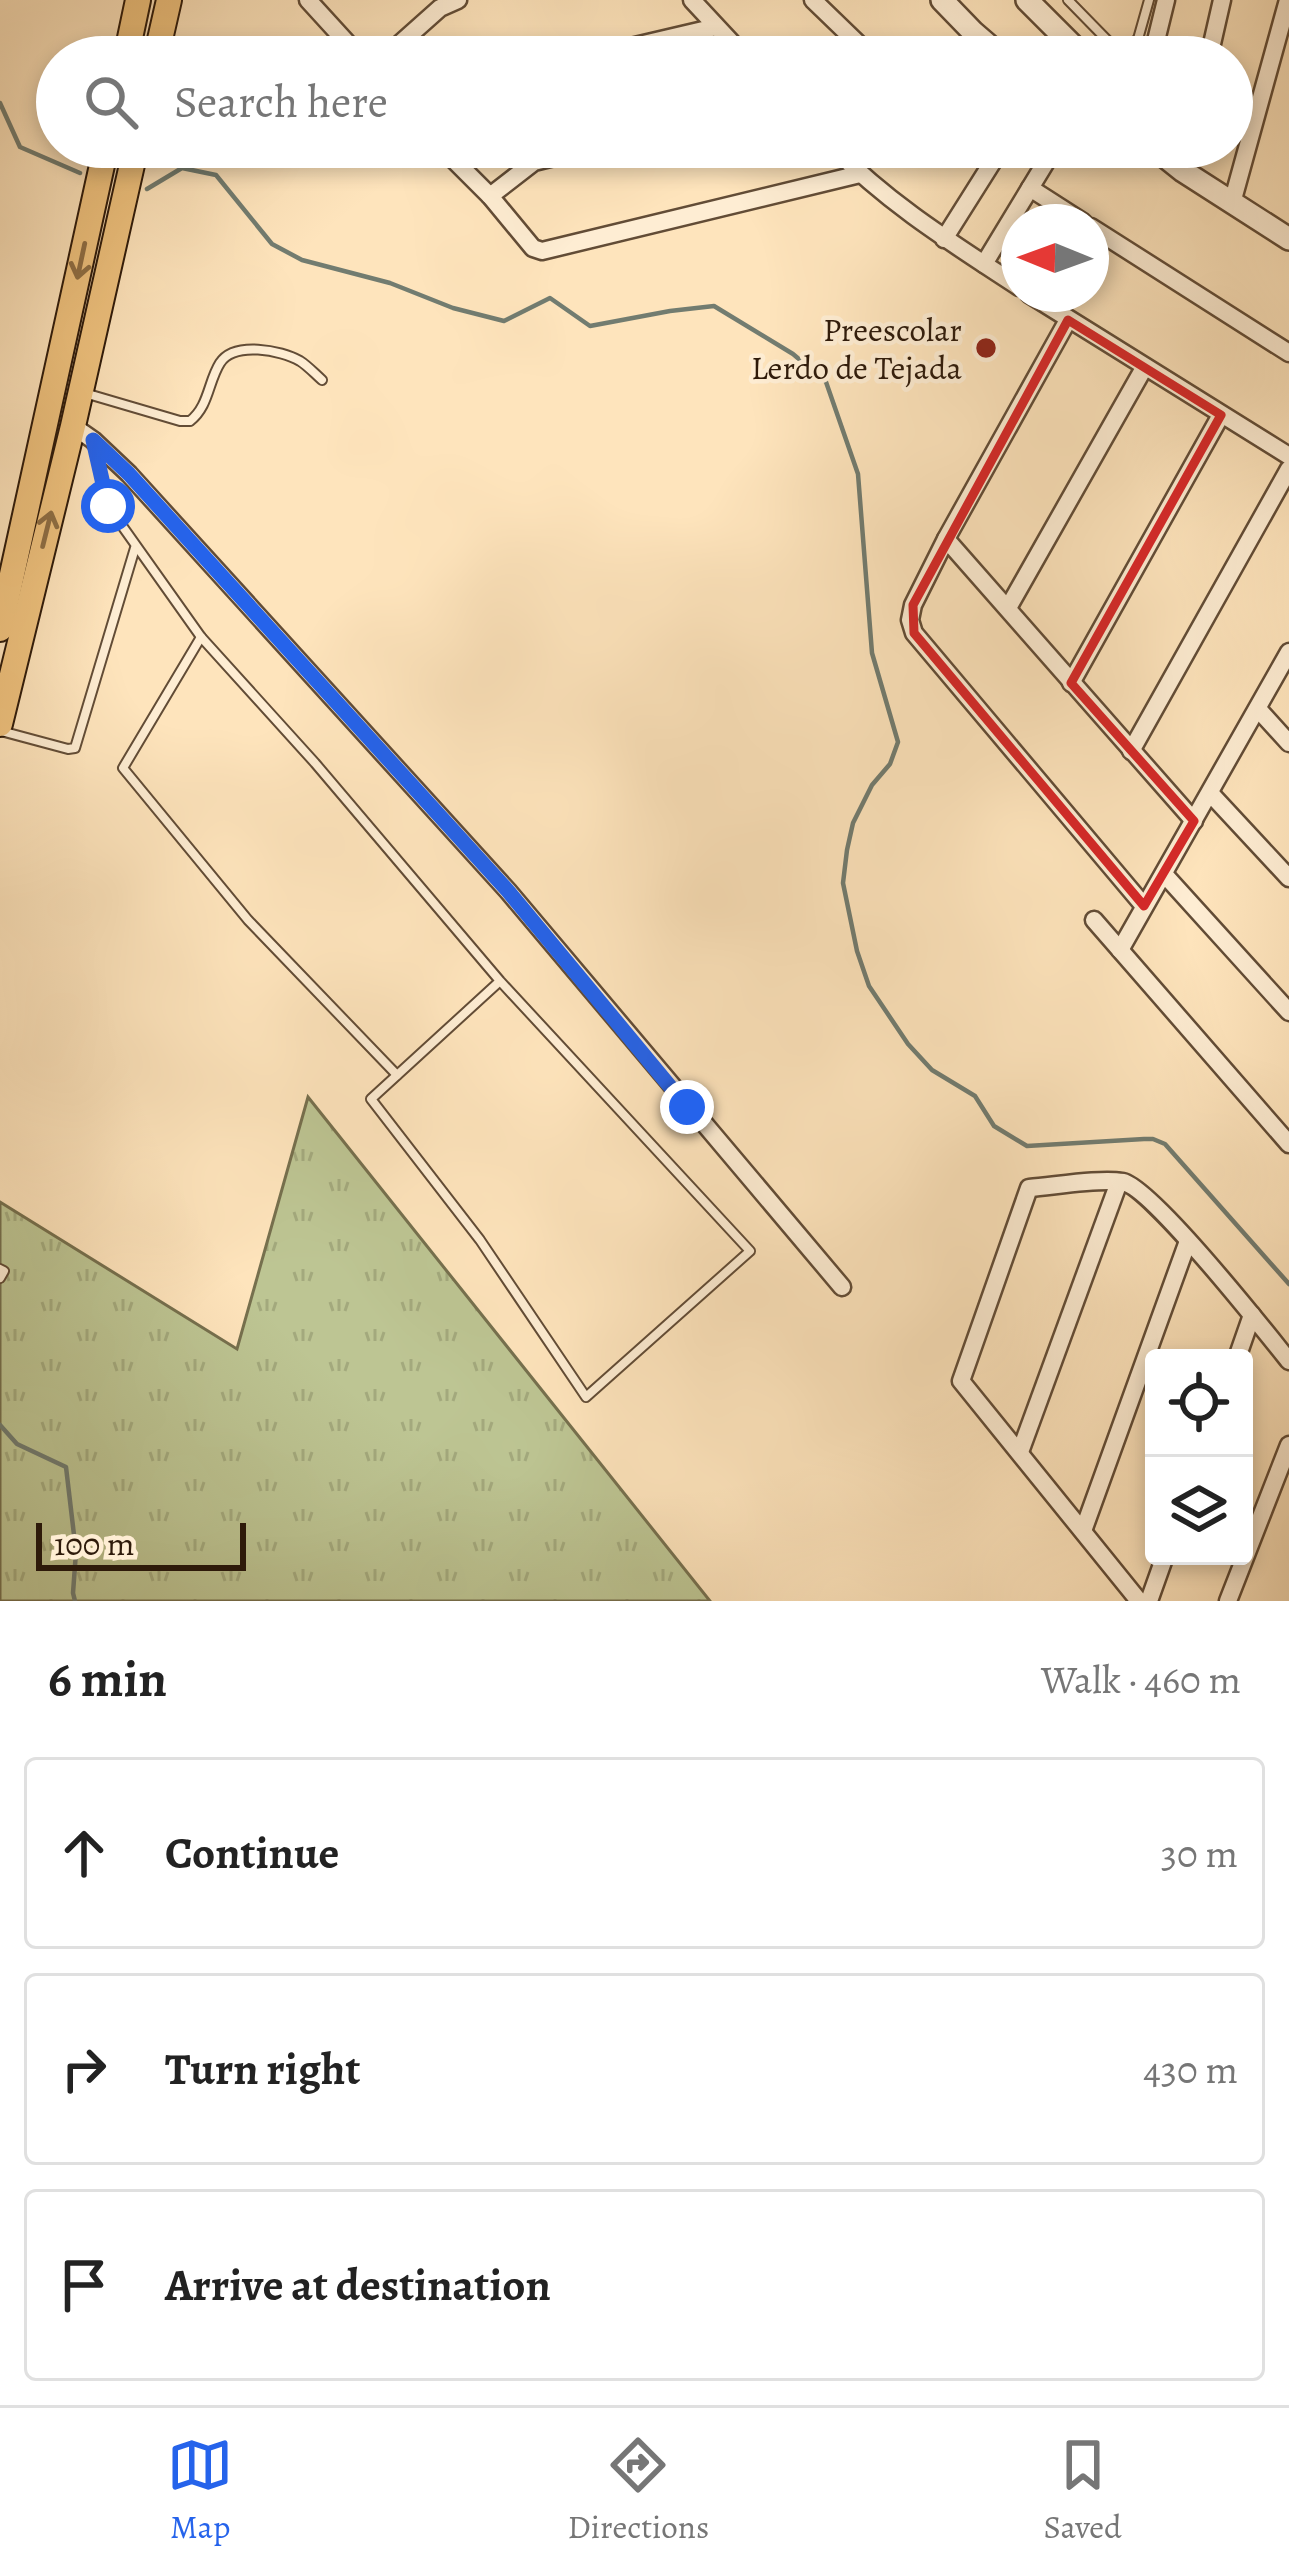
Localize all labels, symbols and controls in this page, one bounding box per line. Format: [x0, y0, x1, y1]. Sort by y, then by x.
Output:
search box [36, 36, 1253, 168]
icon: search [78, 69, 144, 135]
text: Search here [174, 71, 388, 133]
north arrow [1001, 204, 1109, 312]
one-way arrow [69, 242, 92, 280]
place label: Preescolar Lerdo de Tejada [751, 307, 963, 390]
marker: Preescolar Lerdo de Tejada [973, 335, 999, 361]
route start [81, 479, 135, 533]
one-way arrow [37, 511, 59, 549]
route end [660, 1080, 714, 1134]
map controls [1145, 1349, 1253, 1565]
button: locate [1145, 1349, 1253, 1457]
button: layers [1145, 1457, 1253, 1565]
scale bar [36, 1517, 246, 1570]
text: 100 m [54, 1521, 134, 1566]
text: 6 min [48, 1644, 167, 1714]
text: Walk · 460 m [1041, 1653, 1241, 1706]
icon: ahead [51, 1820, 117, 1886]
text: Continue [165, 1822, 339, 1884]
text: 30 m [1161, 1827, 1238, 1880]
icon: right [51, 2036, 117, 2102]
text: Turn right [165, 2038, 360, 2100]
text: 430 m [1143, 2043, 1238, 2096]
icon: arrive [51, 2252, 117, 2318]
text: Arrive at destination [165, 2254, 551, 2316]
tab: Map [167, 2432, 233, 2549]
tab: Directions [568, 2432, 709, 2549]
tab: Saved [1044, 2432, 1122, 2549]

